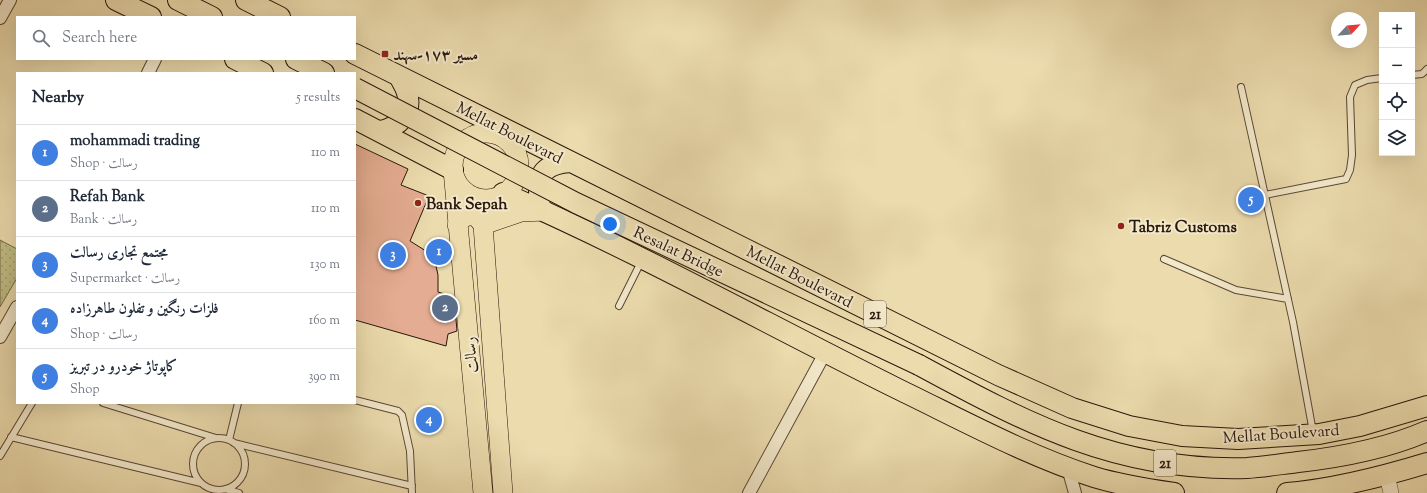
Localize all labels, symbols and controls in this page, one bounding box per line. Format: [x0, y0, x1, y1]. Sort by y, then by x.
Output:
north arrow [1331, 12, 1367, 48]
map controls [1379, 12, 1415, 156]
button: + [1379, 12, 1415, 48]
search box [16, 16, 356, 60]
icon: search [30, 27, 52, 49]
text: Search here [62, 28, 137, 49]
place label: مسیر ۱۷۳-سهند [393, 45, 478, 68]
button: − [1379, 48, 1415, 84]
marker: مسیر ۱۷۳-سهند [380, 49, 390, 59]
button: locate [1379, 84, 1415, 120]
text: Nearby [32, 86, 84, 110]
text: 5 results [296, 89, 340, 107]
street label: Mellat Boulevard [452, 97, 566, 171]
button: layers [1379, 120, 1415, 156]
text: mohammadi trading [70, 131, 200, 152]
text: 1 [43, 144, 47, 162]
text: 110 m [311, 144, 340, 162]
text: Shop · رسالت [70, 155, 138, 173]
pin: 5 [1238, 185, 1264, 215]
text: Refah Bank [70, 187, 145, 208]
place label: Bank Sepah [426, 194, 508, 217]
marker: Bank Sepah [413, 198, 423, 208]
text: 2 [42, 200, 48, 218]
text: 110 m [311, 200, 340, 218]
text: Bank · رسالت [70, 211, 137, 229]
your location [600, 214, 620, 234]
place label: Tabriz Customs [1129, 217, 1237, 240]
marker: Tabriz Customs [1116, 221, 1126, 231]
street label: Resalat Bridge [629, 222, 727, 284]
pin: 1 [426, 237, 452, 267]
pin: 3 [380, 240, 406, 270]
street label: Mellat Boulevard [742, 241, 856, 315]
text: مجتمع تجاری رسالت [70, 243, 168, 264]
text: 3 [42, 256, 48, 274]
text: 130 m [310, 256, 340, 274]
text: Supermarket · رسالت [70, 270, 180, 288]
pin: 2 [432, 293, 458, 323]
text: فلزات رنگین و تفلون طاهرزاده [70, 299, 219, 320]
road number: 21 [864, 301, 886, 327]
text: 4 [42, 312, 48, 330]
text: 160 m [309, 312, 340, 330]
text: Shop · رسالت [70, 326, 138, 344]
street label: رسالت [459, 336, 486, 374]
text: کاپوتاژ خودرو در تبریز [70, 357, 178, 378]
text: 5 [43, 368, 47, 386]
text: 390 m [308, 368, 340, 386]
text: Shop [70, 381, 99, 399]
pin: 4 [416, 405, 442, 435]
street label: Mellat Boulevard [1222, 420, 1340, 451]
road number: 21 [1154, 450, 1176, 476]

